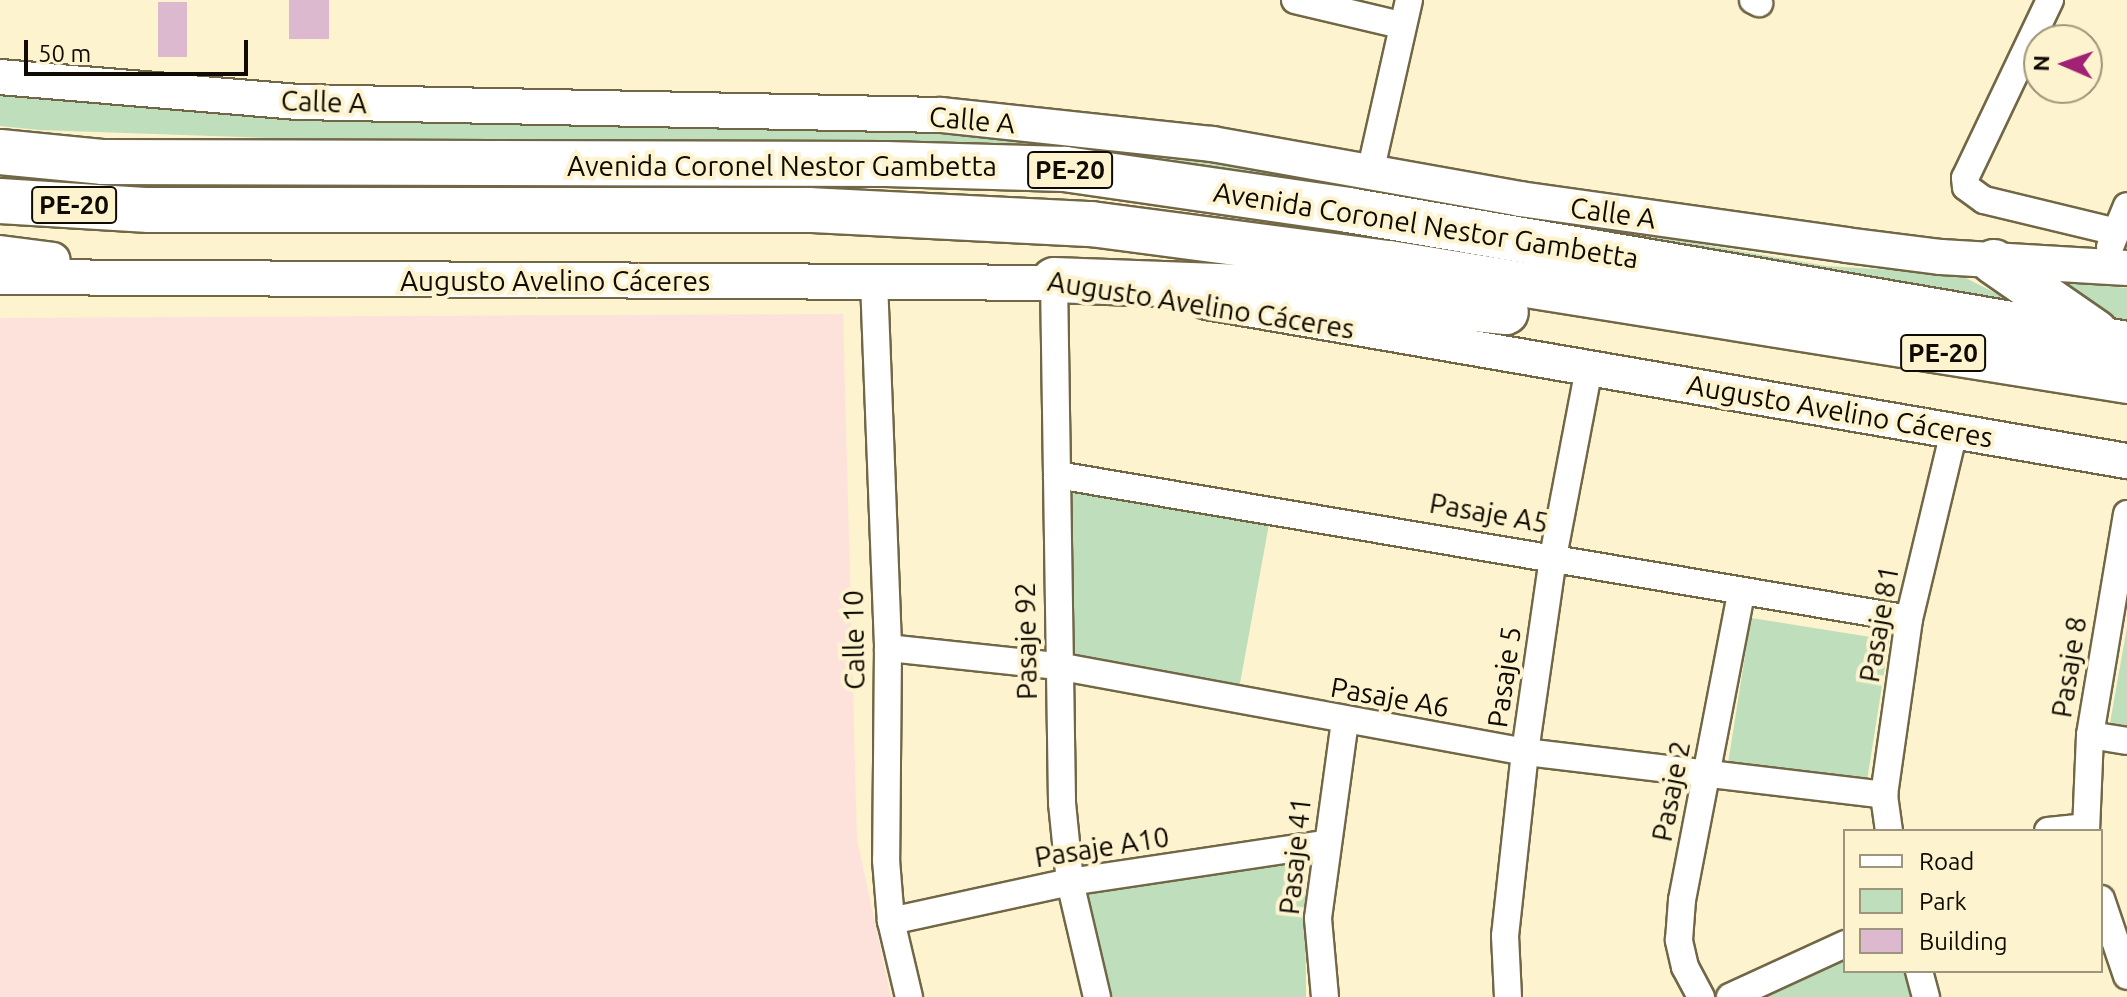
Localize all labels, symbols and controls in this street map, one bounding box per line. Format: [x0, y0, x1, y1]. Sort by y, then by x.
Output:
scale bar [28, 24, 252, 74]
north arrow [2023, 24, 2103, 104]
text: 50 m [38, 40, 91, 67]
text: N [2028, 55, 2053, 72]
street label: Calle A [280, 84, 368, 120]
street label: Calle A [928, 100, 1016, 140]
road number: PE-20 [1026, 148, 1114, 192]
street label: Avenida Coronel Nestor Gambetta [567, 149, 997, 183]
street label: Avenida Coronel Nestor Gambetta [1211, 175, 1641, 275]
road number: PE-20 [30, 183, 118, 227]
street label: Calle A [1568, 190, 1658, 236]
street label: Augusto Avelino Cáceres [400, 264, 710, 298]
street label: Augusto Avelino Cáceres [1045, 264, 1357, 346]
road number: PE-20 [1899, 331, 1987, 375]
street label: Augusto Avelino Cáceres [1684, 368, 1996, 454]
street label: Pasaje A5 [1427, 486, 1551, 540]
street label: Pasaje 81 [1852, 563, 1906, 685]
street label: Pasaje 92 [1008, 582, 1044, 700]
street label: Calle 10 [836, 590, 872, 690]
street label: Pasaje 8 [2044, 614, 2094, 720]
street label: Pasaje 5 [1480, 624, 1528, 730]
street label: Pasaje A6 [1328, 670, 1452, 724]
street label: Pasaje 2 [1645, 738, 1697, 844]
street label: Pasaje 41 [1272, 796, 1318, 916]
street label: Pasaje A10 [1032, 820, 1172, 874]
legend [1843, 829, 2103, 973]
text: Road [1919, 848, 1974, 875]
text: Park [1919, 888, 1967, 915]
text: Building [1919, 928, 2007, 955]

